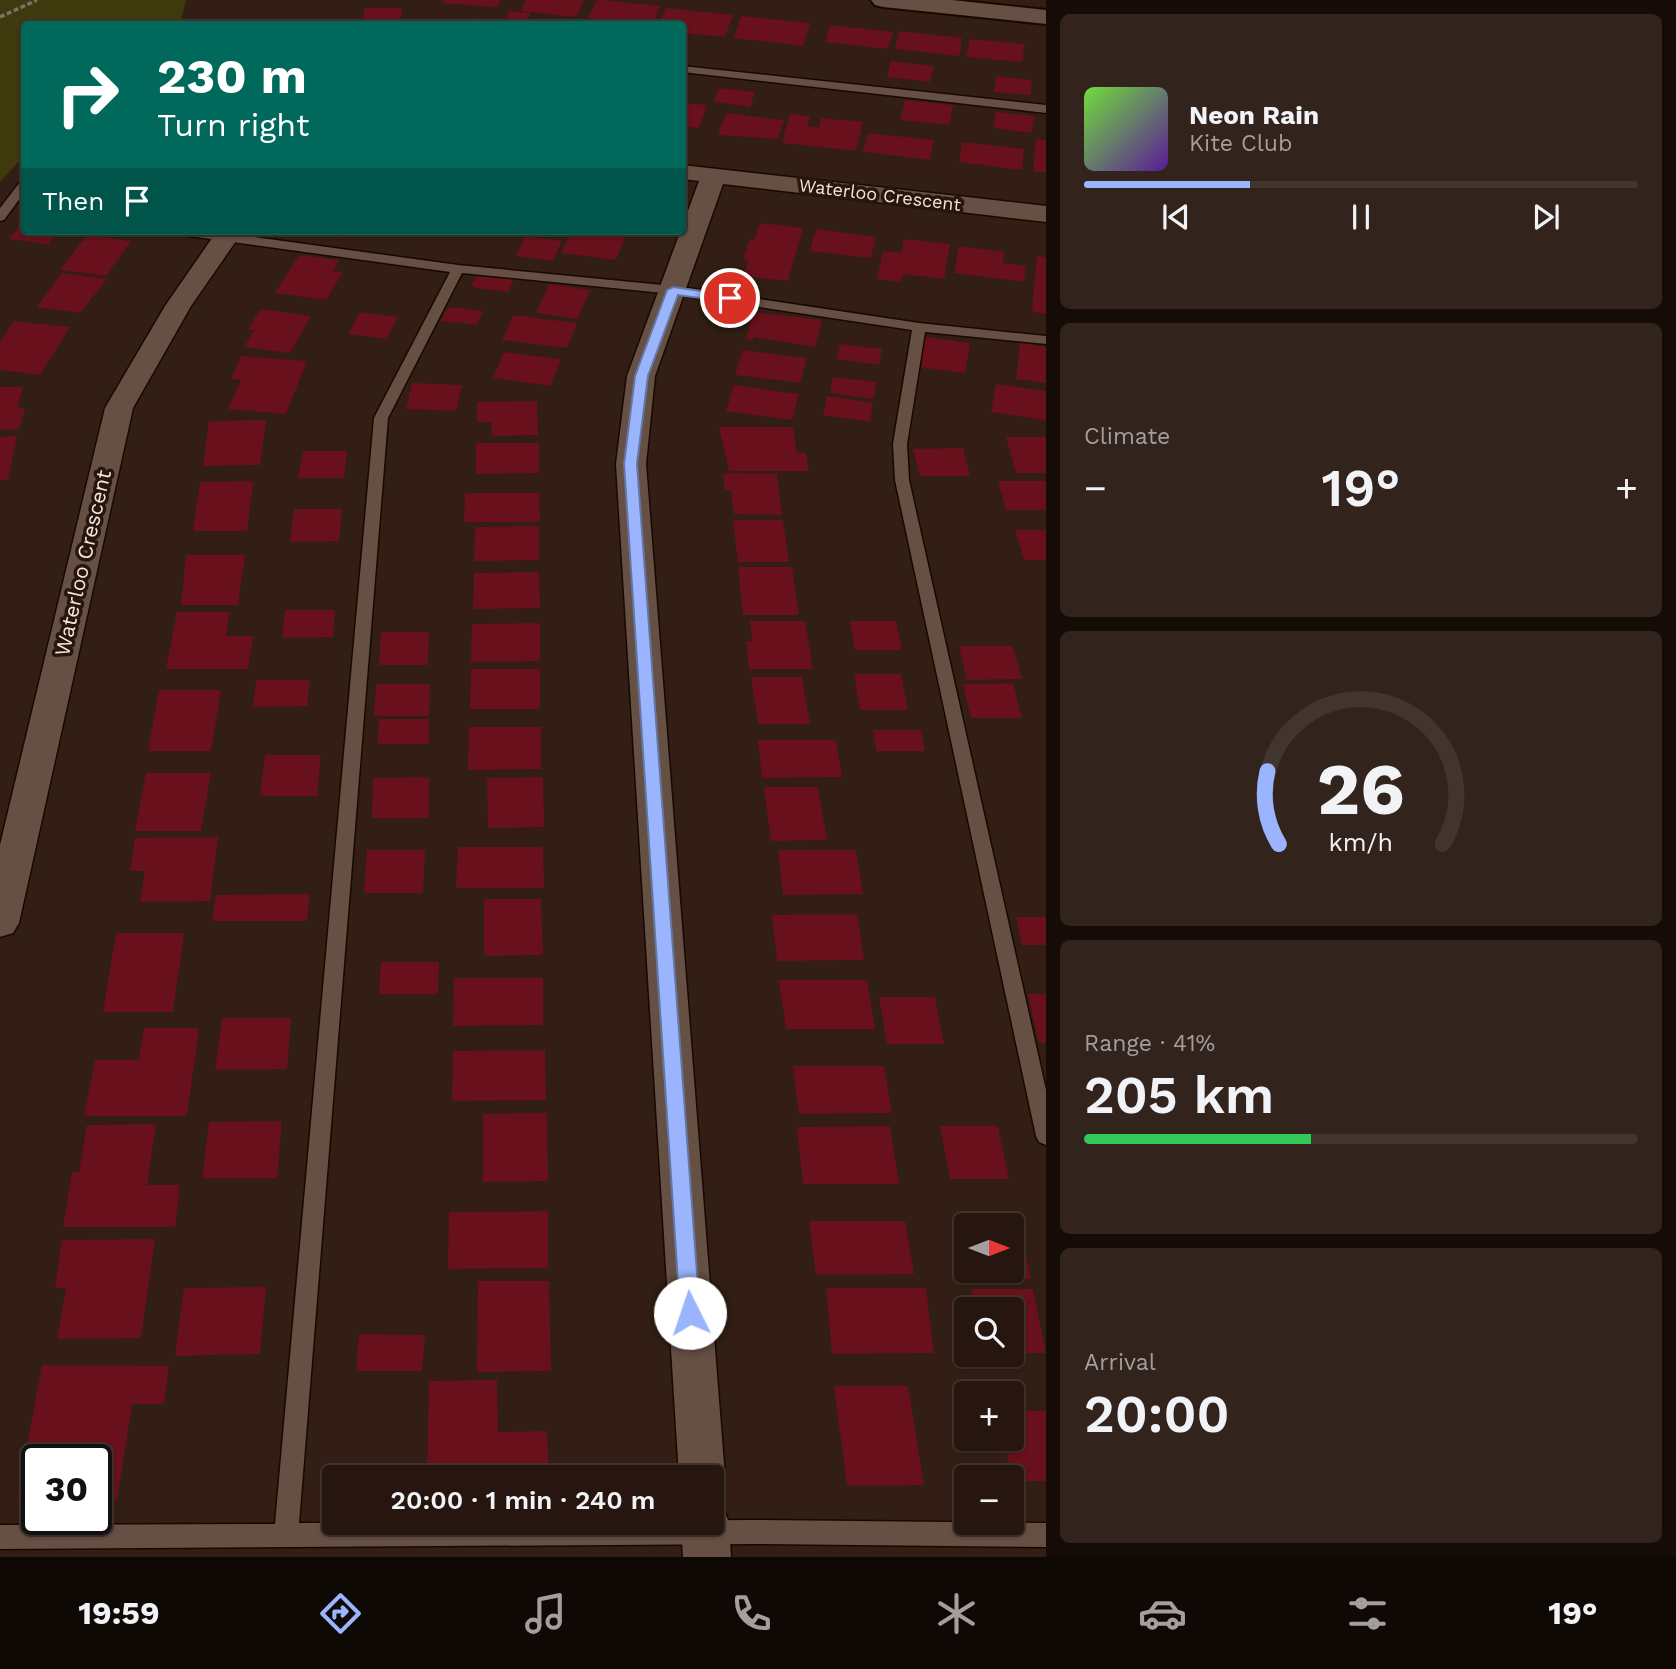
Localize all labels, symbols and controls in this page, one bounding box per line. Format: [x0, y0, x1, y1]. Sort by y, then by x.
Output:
text: 230 m [157, 47, 307, 105]
icon: right [42, 49, 133, 140]
text: Neon Rain [1189, 100, 1319, 130]
text: Turn right [157, 106, 309, 144]
text: Kite Club [1189, 130, 1292, 157]
street label: Waterloo Crescent [798, 174, 963, 215]
icon: arrive [118, 182, 156, 220]
text: Then [42, 186, 104, 216]
icon: previous [1157, 198, 1195, 236]
icon: pause [1342, 198, 1380, 236]
icon: next [1527, 198, 1565, 236]
pin [700, 268, 760, 328]
icon: arrive [711, 279, 749, 317]
text: Climate [1084, 423, 1170, 450]
text: 19° [1322, 458, 1400, 519]
text: − [1084, 466, 1107, 510]
text: + [1615, 466, 1638, 510]
street label: Waterloo Crescent [49, 467, 116, 658]
text: 26 [1317, 747, 1405, 833]
text: km/h [1329, 828, 1393, 857]
text: Range · 41% [1084, 1030, 1215, 1057]
text: 205 km [1084, 1065, 1274, 1126]
north arrow [954, 1213, 1024, 1283]
map controls [954, 1213, 1024, 1535]
position arrow [653, 1276, 727, 1350]
button: search [954, 1297, 1024, 1367]
text: Arrival [1084, 1349, 1156, 1376]
button: + [954, 1381, 1024, 1451]
text: 20:00 [1084, 1384, 1230, 1445]
speed limit sign: 30 [21, 1444, 112, 1535]
button: − [954, 1465, 1024, 1535]
text: 20:00 · 1 min · 240 m [391, 1485, 655, 1515]
icon: directions [316, 1589, 365, 1638]
icon: music [521, 1589, 570, 1638]
icon: phone [727, 1589, 776, 1638]
icon: climate [932, 1589, 981, 1638]
icon: car [1138, 1589, 1187, 1638]
icon: filters [1343, 1589, 1392, 1638]
text: 19:59 [78, 1594, 160, 1632]
text: 19° [1548, 1594, 1598, 1632]

